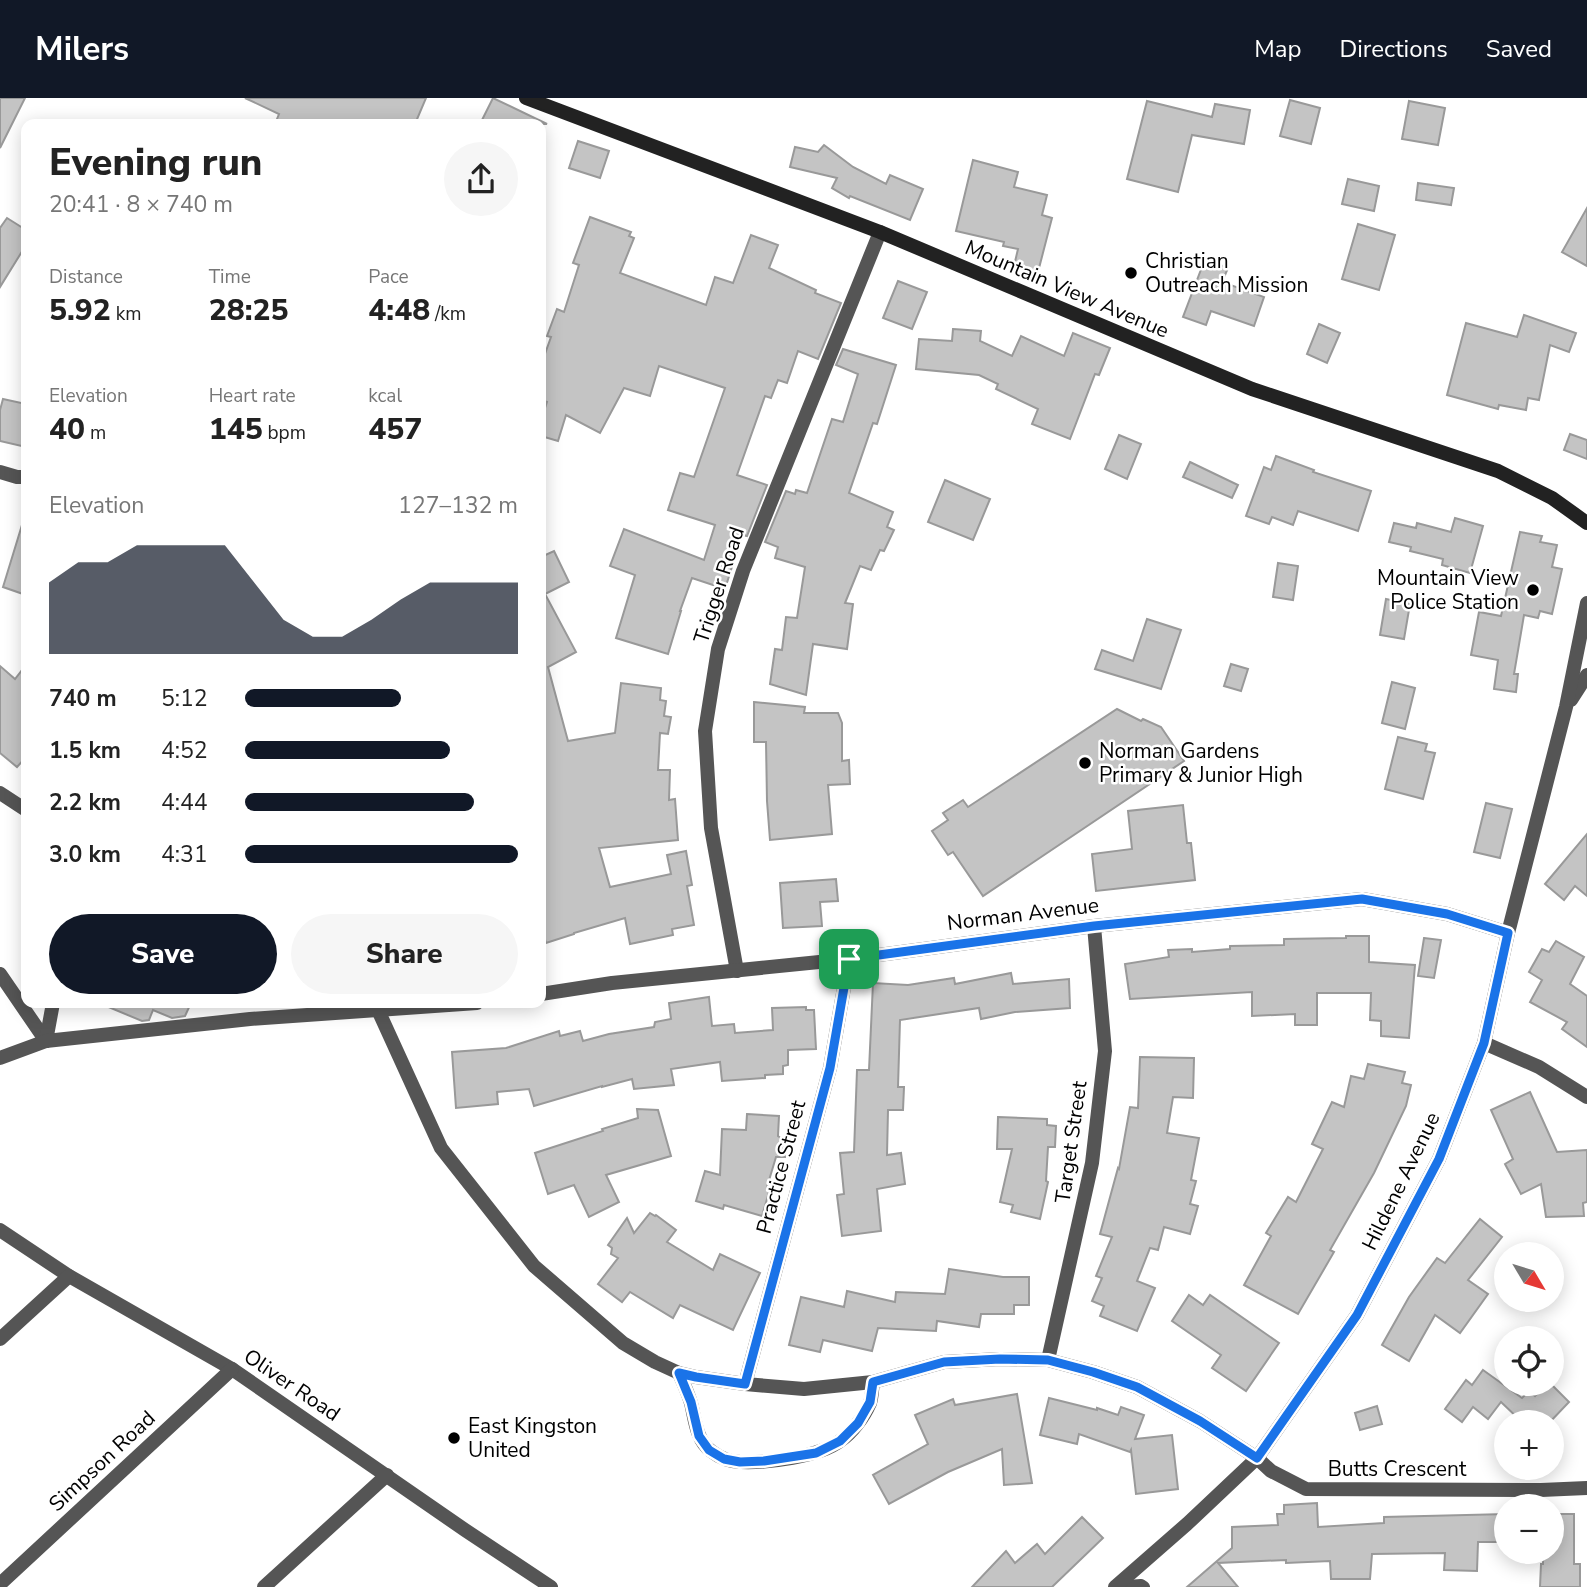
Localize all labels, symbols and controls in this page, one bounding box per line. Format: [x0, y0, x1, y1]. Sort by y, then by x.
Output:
text: Milers [35, 27, 129, 72]
text: Map [1254, 33, 1301, 65]
text: Directions [1339, 33, 1448, 65]
text: Saved [1486, 33, 1552, 65]
text: Evening run [49, 137, 262, 188]
button: share [444, 142, 518, 216]
text: 20:41 · 8 × 740 m [49, 189, 233, 220]
street label: Mountain View Avenue [961, 233, 1173, 345]
place label: Christian Outreach Mission [1145, 247, 1308, 299]
text: Distance [49, 264, 123, 290]
text: Time [209, 264, 251, 290]
text: Pace [368, 264, 409, 290]
marker: Christian Outreach Mission [1123, 265, 1139, 281]
text: 5.92 [49, 290, 111, 331]
text: 28:25 [209, 290, 288, 331]
text: 4:48 [368, 290, 430, 331]
text: km [111, 301, 141, 327]
text: /km [430, 301, 466, 327]
text: Elevation [49, 383, 128, 409]
text: Heart rate [209, 383, 296, 409]
text: kcal [368, 383, 402, 409]
text: 40 [49, 409, 85, 450]
text: 145 [209, 409, 263, 450]
text: 457 [368, 409, 422, 450]
text: m [85, 420, 106, 446]
text: bpm [263, 420, 306, 446]
text: Elevation [49, 490, 144, 521]
text: 127–132 m [398, 490, 518, 521]
street label: Trigger Road [687, 523, 751, 647]
place label: Mountain View Police Station [1377, 564, 1519, 616]
marker: Mountain View Police Station [1525, 582, 1541, 598]
text: 740 m [49, 683, 117, 714]
text: 5:12 [161, 683, 208, 714]
text: 1.5 km [49, 735, 121, 766]
text: 4:52 [161, 735, 208, 766]
place label: Norman Gardens Primary & Junior High [1099, 737, 1303, 789]
marker: Norman Gardens Primary & Junior High [1077, 755, 1093, 771]
text: 2.2 km [49, 787, 121, 818]
text: 4:44 [161, 787, 208, 818]
text: 3.0 km [49, 839, 121, 870]
text: 4:31 [161, 839, 208, 870]
street label: Norman Avenue [946, 891, 1100, 937]
button: Save [49, 914, 277, 994]
button: Share [291, 914, 518, 994]
pin [819, 929, 879, 989]
icon: arrive [830, 940, 868, 978]
street label: Target Street [1049, 1078, 1094, 1205]
street label: Practice Street [750, 1097, 812, 1237]
street label: Hildene Avenue [1355, 1107, 1447, 1255]
north arrow [1494, 1242, 1564, 1312]
map controls [1494, 1242, 1564, 1564]
button: locate [1494, 1326, 1564, 1396]
street label: Oliver Road [238, 1342, 346, 1428]
street label: Simpson Road [43, 1404, 161, 1518]
button: + [1494, 1410, 1564, 1480]
place label: East Kingston United [468, 1412, 597, 1464]
marker: East Kingston United [446, 1430, 462, 1446]
street label: Butts Crescent [1328, 1455, 1467, 1483]
button: − [1494, 1494, 1564, 1564]

